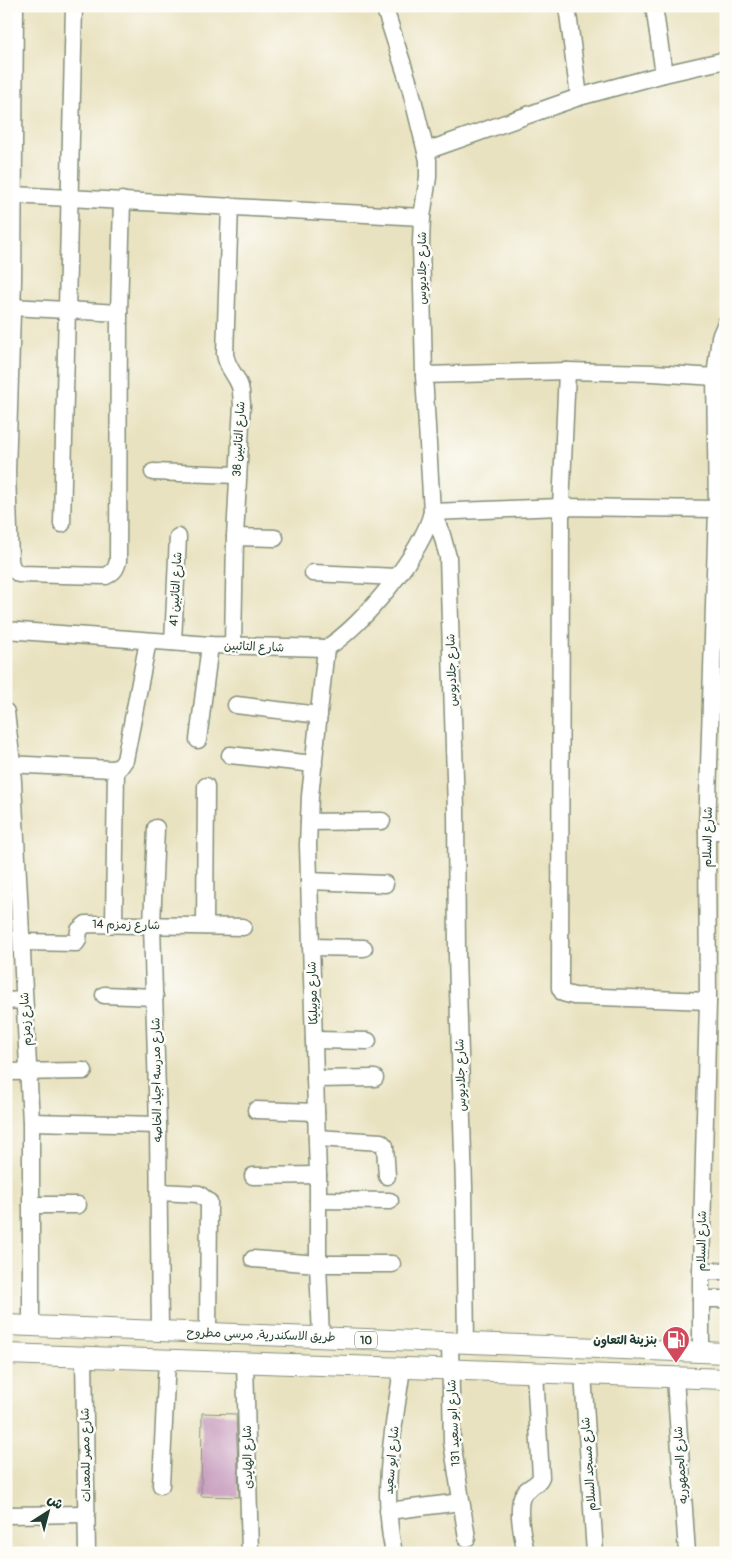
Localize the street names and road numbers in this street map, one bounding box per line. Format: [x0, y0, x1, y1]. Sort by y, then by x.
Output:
street label: شارع جلاديوس [415, 232, 431, 304]
street label: شارع التائبين 38 [230, 401, 249, 477]
street label: شارع التائبين 41 [167, 551, 186, 627]
street label: شارع جلاديوس [443, 633, 462, 707]
street label: شارع التائبين [224, 638, 284, 657]
street label: شارع السلام [700, 807, 717, 868]
street label: شارع زمزم 14 [92, 917, 160, 934]
street label: شارع موبيليكا [304, 961, 323, 1025]
street label: شارع زمزم [17, 992, 36, 1046]
street label: شارع مدرسه اجياد الخاصه [148, 1017, 167, 1143]
street label: شارع جلاديوس [452, 1038, 471, 1112]
street label: شارع السلام [694, 1211, 711, 1272]
street label: طريق الاسكندرية, مرسى مطروح [186, 1325, 336, 1346]
road number: 10 [355, 1332, 377, 1348]
street label: شارع ابو سعيد 131 [444, 1379, 465, 1467]
street label: شارع مصر للمعدات [78, 1408, 95, 1502]
street label: شارع مسجد السلام [578, 1416, 601, 1511]
street label: شارع الهايدى [240, 1425, 257, 1489]
street label: شارع ابو سعيد [382, 1425, 403, 1495]
street label: شارع الجمهوريه [671, 1426, 692, 1504]

